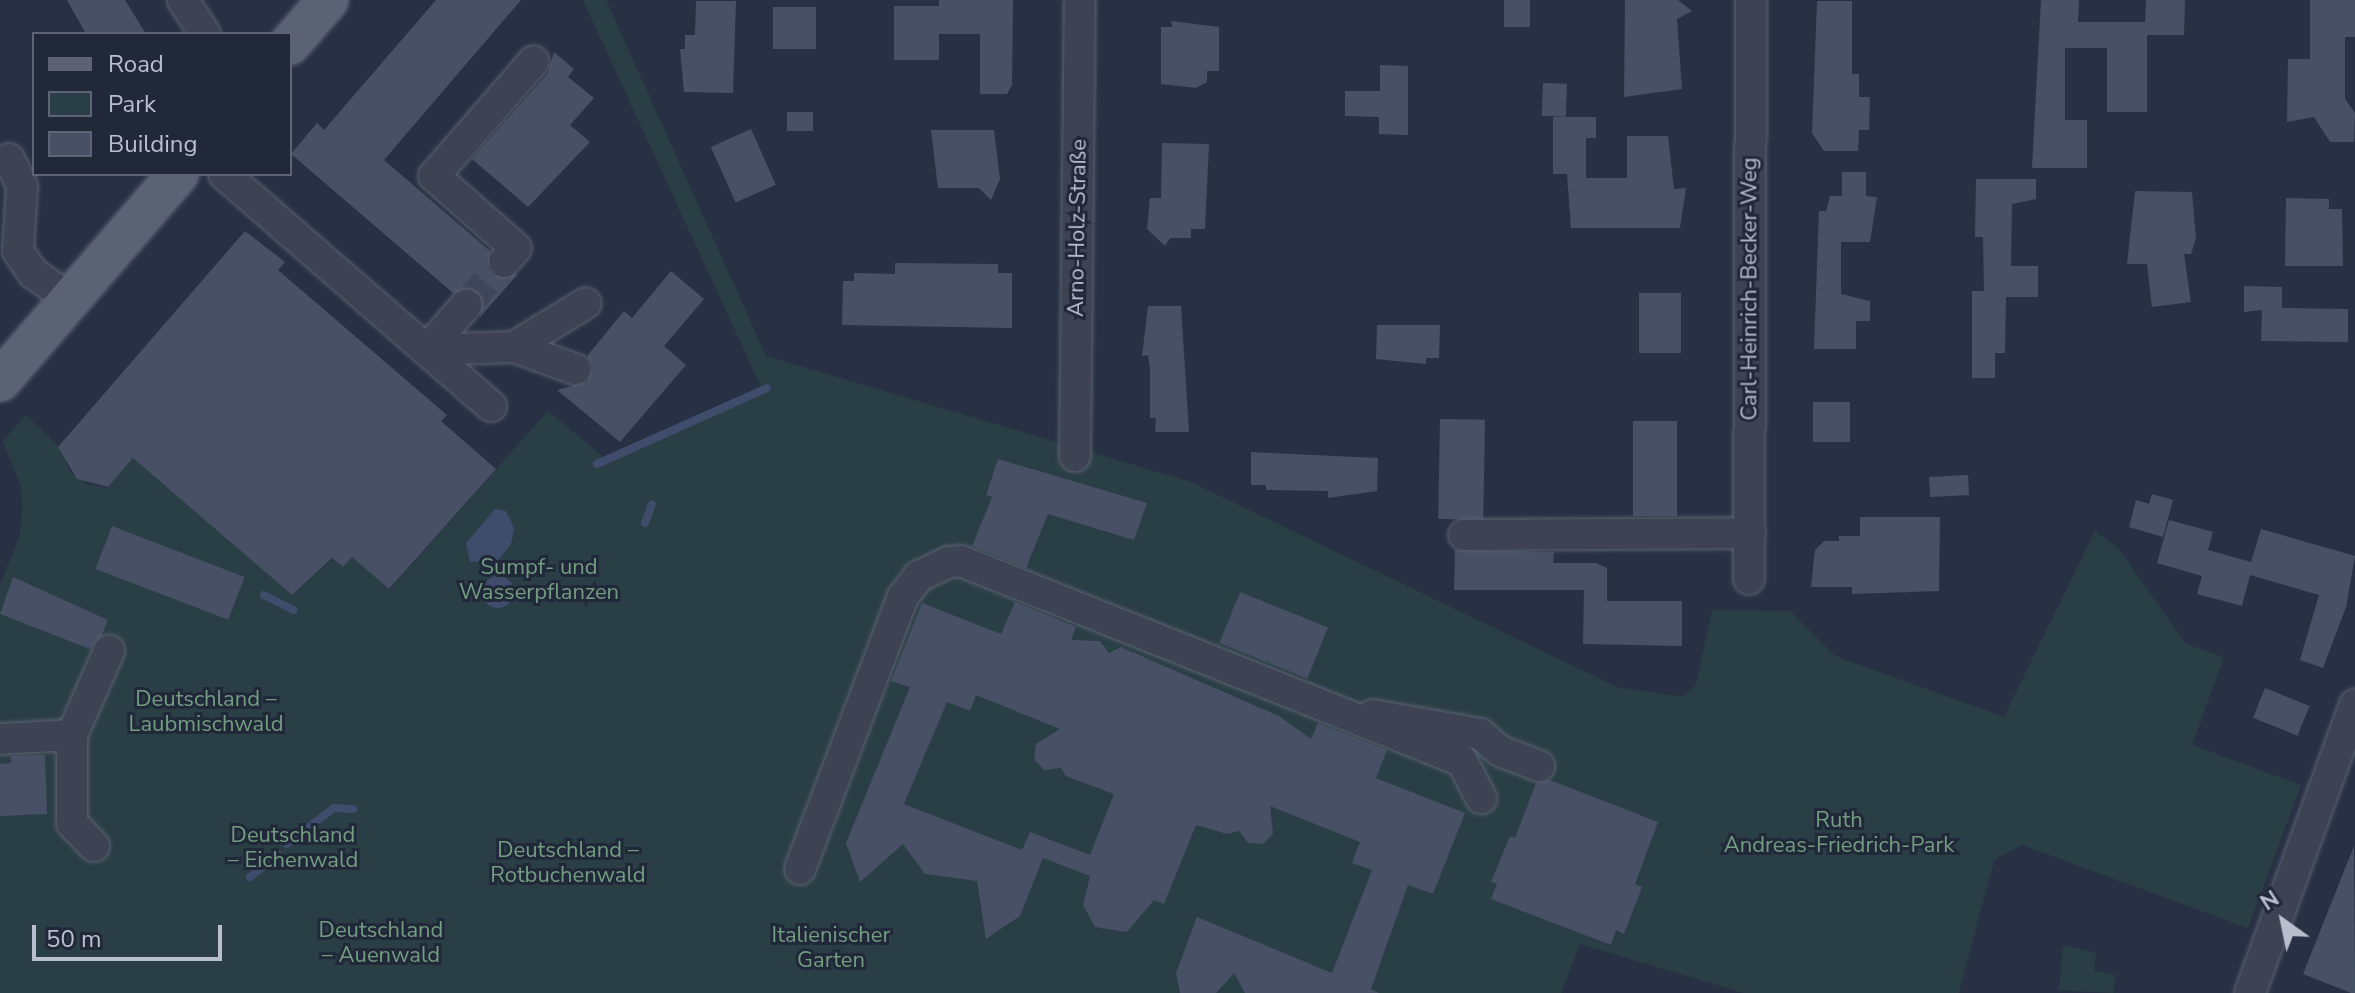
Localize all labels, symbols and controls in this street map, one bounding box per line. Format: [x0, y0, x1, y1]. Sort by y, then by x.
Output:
legend [32, 32, 292, 176]
text: Road [108, 48, 164, 80]
text: Park [108, 88, 156, 120]
text: Building [108, 128, 198, 160]
street label: Arno-Holz-Straße [1063, 139, 1093, 317]
street label: Carl-Heinrich-Becker-Weg [1737, 157, 1763, 421]
park label: Sumpf- und Wasserpflanzen [459, 554, 619, 606]
park label: Deutschland – Laubmischwald [128, 686, 284, 738]
park label: Ruth Andreas-Friedrich-Park [1724, 807, 1954, 858]
park label: Deutschland – Eichenwald [228, 822, 358, 874]
park label: Deutschland – Rotbuchenwald [490, 837, 646, 888]
north arrow [2243, 881, 2323, 961]
text: N [2255, 884, 2285, 918]
scale bar [36, 909, 226, 959]
park label: Deutschland – Auenwald [319, 917, 443, 968]
park label: Italienischer Garten [772, 922, 890, 974]
text: 50 m [46, 923, 102, 955]

